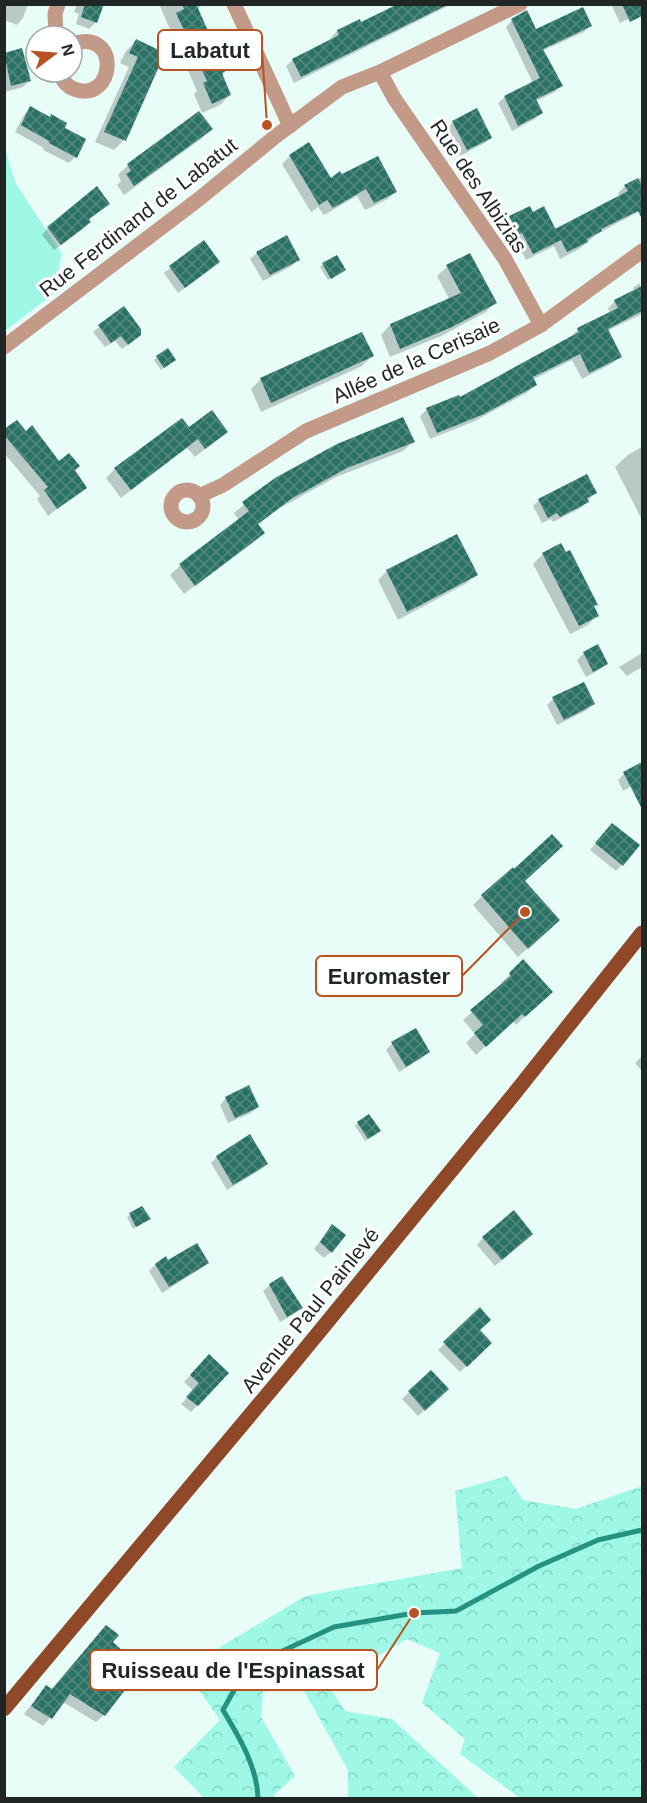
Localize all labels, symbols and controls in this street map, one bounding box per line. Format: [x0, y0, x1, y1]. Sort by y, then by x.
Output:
north arrow [24, 24, 84, 84]
callout: Labatut [158, 30, 262, 70]
text: Labatut [170, 38, 250, 63]
text: N [58, 42, 78, 58]
street label: Rue des Albizias [426, 115, 532, 257]
street label: Rue Ferdinand de Labatut [35, 133, 241, 301]
street label: Allée de la Cerisaie [329, 313, 503, 407]
callout: Euromaster [316, 956, 462, 996]
text: Euromaster [328, 964, 451, 989]
street label: Avenue Paul Painlevé [237, 1223, 383, 1397]
callout: Ruisseau de l'Espinassat [90, 1650, 377, 1690]
text: Ruisseau de l'Espinassat [101, 1658, 365, 1683]

